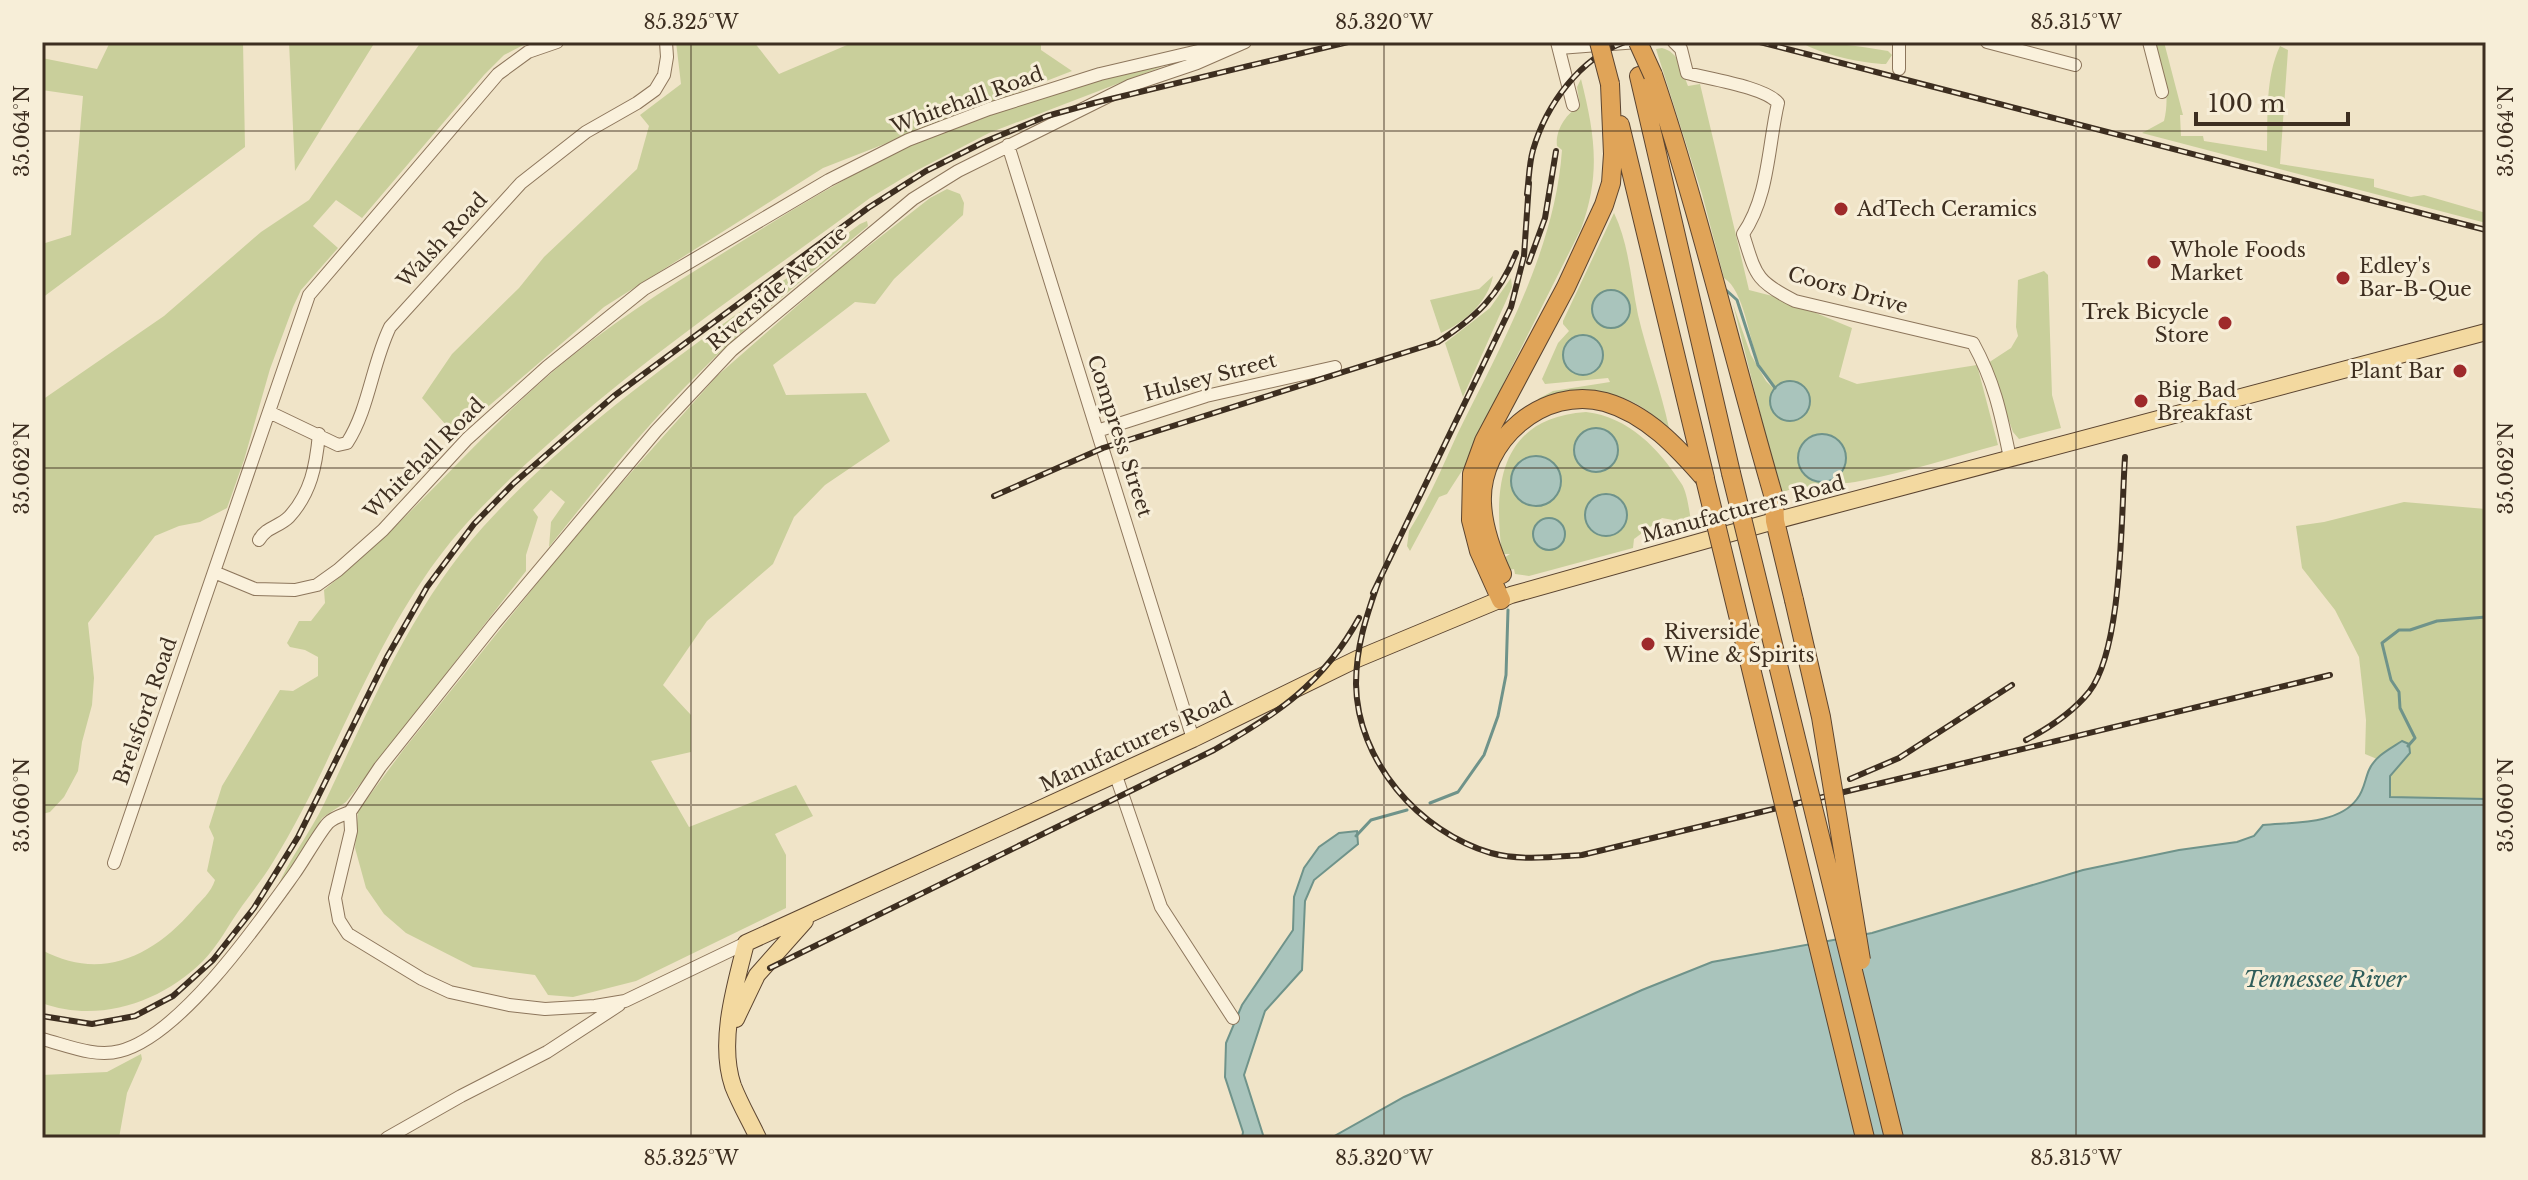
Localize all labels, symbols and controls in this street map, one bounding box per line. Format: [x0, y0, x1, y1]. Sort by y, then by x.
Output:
text: 85.325°W [643, 10, 739, 34]
text: 85.320°W [1335, 10, 1433, 34]
text: 85.315°W [2030, 10, 2122, 34]
street label: Whitehall Road [887, 61, 1046, 139]
scale bar [2196, 76, 2348, 126]
text: 35.064°N [10, 85, 34, 177]
text: 35.064°N [2494, 85, 2518, 177]
text: 100 m [2208, 89, 2286, 118]
street label: Walsh Road [391, 188, 492, 293]
place label: AdTech Ceramics [1856, 197, 2037, 221]
marker: AdTech Ceramics [1832, 200, 1850, 218]
street label: Riverside Avenue [702, 221, 852, 355]
place label: Whole Foods Market [2169, 238, 2306, 285]
marker: Whole Foods Market [2145, 253, 2163, 271]
place label: Edley's Bar-B-Que [2359, 254, 2472, 301]
street label: Coors Drive [1785, 261, 1911, 319]
marker: Edley's Bar-B-Que [2334, 269, 2352, 287]
place label: Trek Bicycle Store [2082, 300, 2209, 347]
marker: Trek Bicycle Store [2216, 314, 2234, 332]
street label: Hulsey Street [1141, 348, 1279, 406]
street label: Compress Street [1082, 352, 1158, 520]
place label: Plant Bar [2350, 359, 2444, 383]
marker: Plant Bar [2451, 362, 2469, 380]
place label: Big Bad Breakfast [2157, 378, 2253, 425]
marker: Big Bad Breakfast [2132, 392, 2150, 410]
street label: Whitehall Road [358, 393, 489, 524]
text: 35.062°N [10, 422, 34, 514]
text: 35.062°N [2494, 422, 2518, 514]
street label: Manufacturers Road [1639, 470, 1847, 548]
place label: Riverside Wine & Spirits [1663, 620, 1815, 667]
street label: Brelsford Road [108, 634, 182, 788]
marker: Riverside Wine & Spirits [1639, 635, 1657, 653]
street label: Manufacturers Road [1036, 687, 1236, 797]
text: 35.060°N [10, 758, 34, 852]
text: 35.060°N [2494, 758, 2518, 852]
water label: Tennessee River [2244, 966, 2407, 993]
text: 85.325°W [643, 1146, 739, 1170]
text: 85.320°W [1335, 1146, 1433, 1170]
text: 85.315°W [2030, 1146, 2122, 1170]

